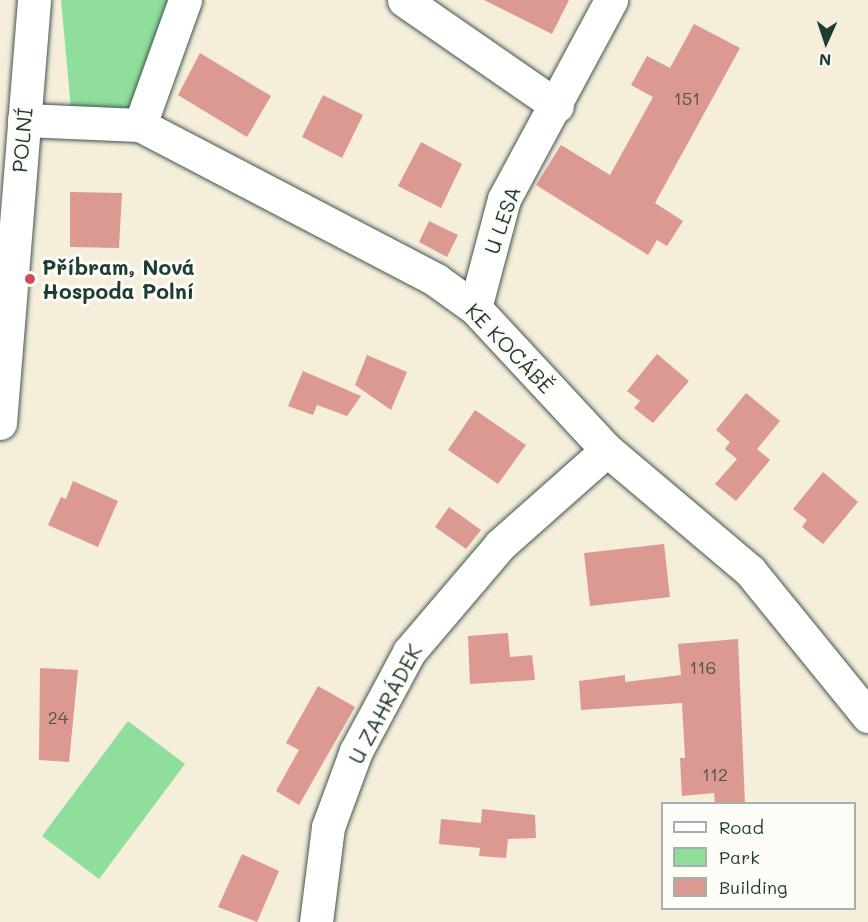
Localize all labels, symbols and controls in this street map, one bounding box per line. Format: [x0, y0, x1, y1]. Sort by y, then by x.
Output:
north arrow [796, 12, 856, 72]
text: N [818, 50, 832, 71]
house number: 151 [674, 87, 700, 109]
street label: POLNÍ [7, 106, 37, 174]
street label: U LESA [479, 183, 525, 257]
place label: Příbram, Nová Hospoda Polní [42, 254, 195, 304]
marker: Příbram, Nová Hospoda Polní [23, 272, 37, 286]
street label: KE KOCÁBĚ [461, 298, 559, 398]
street label: U ZAHRÁDEK [343, 640, 427, 768]
house number: 116 [690, 656, 716, 678]
house number: 24 [48, 706, 68, 728]
house number: 112 [702, 763, 728, 785]
legend [661, 802, 856, 910]
text: Road [719, 815, 764, 839]
text: Park [719, 845, 760, 869]
text: Building [719, 875, 787, 899]

